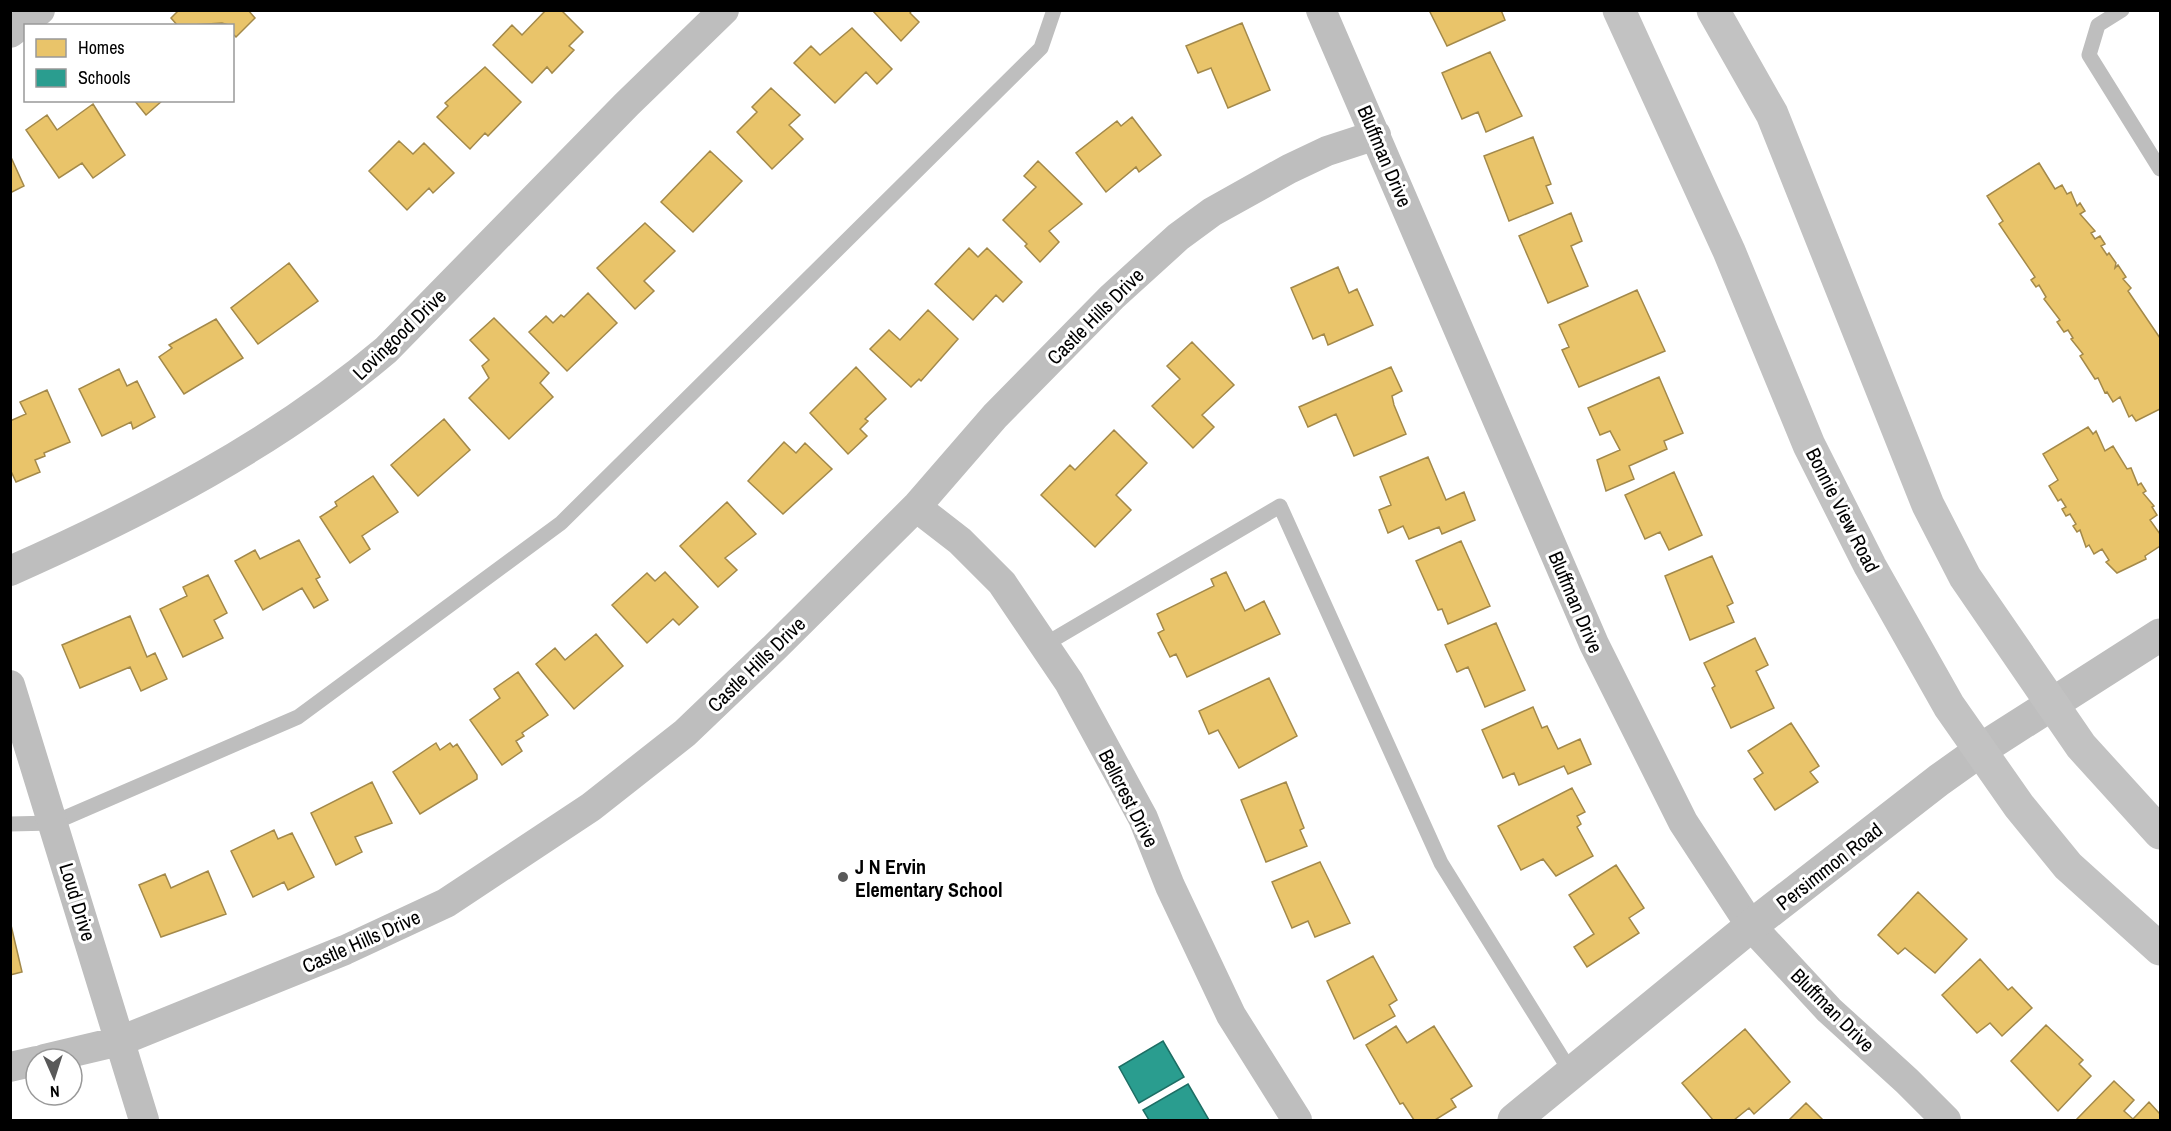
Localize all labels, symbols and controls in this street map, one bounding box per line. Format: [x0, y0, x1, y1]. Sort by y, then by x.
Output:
legend [24, 24, 234, 102]
text: Homes [78, 35, 125, 60]
text: Schools [78, 65, 131, 90]
street label: Bluffman Drive [1351, 101, 1419, 211]
street label: Castle Hills Drive [1041, 262, 1149, 370]
street label: Lovingood Drive [346, 282, 452, 386]
street label: Bonnie View Road [1800, 443, 1886, 577]
street label: Bluffman Drive [1542, 547, 1610, 657]
street label: Castle Hills Drive [701, 610, 811, 718]
street label: Bellcrest Drive [1093, 744, 1165, 852]
street label: Persimmon Road [1770, 816, 1888, 916]
place label: J N Ervin Elementary School [855, 853, 1003, 903]
street label: Loud Drive [53, 860, 103, 944]
marker: J N Ervin Elementary School [836, 870, 850, 884]
street label: Castle Hills Drive [298, 903, 424, 979]
street label: Bluffman Drive [1785, 962, 1881, 1058]
north arrow [24, 1047, 84, 1107]
text: N [49, 1081, 60, 1103]

